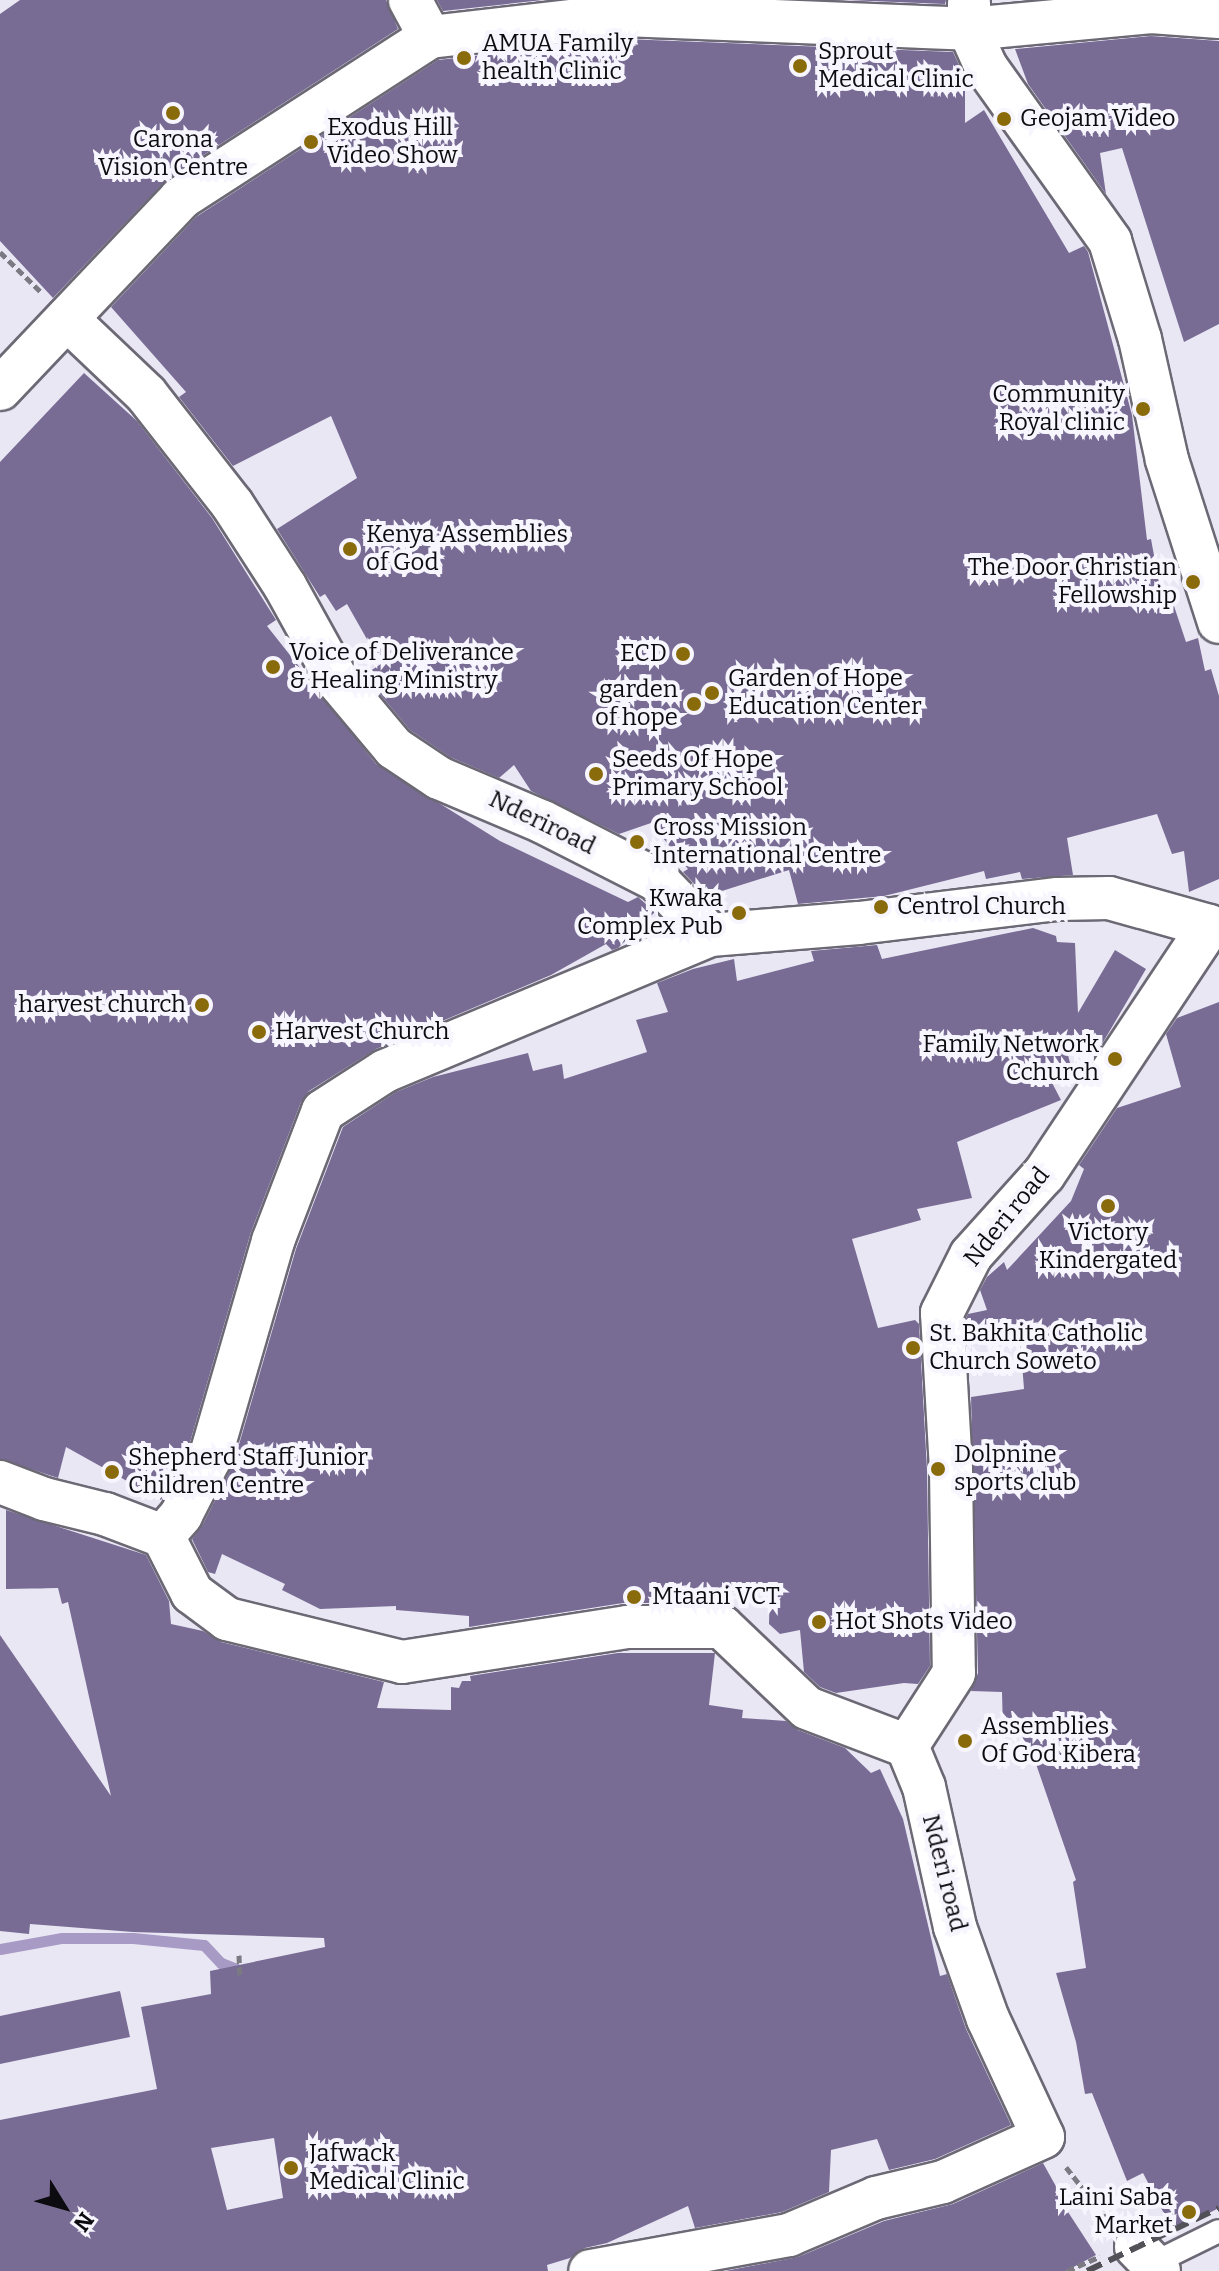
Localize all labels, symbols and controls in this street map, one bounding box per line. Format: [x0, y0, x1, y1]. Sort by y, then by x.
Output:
place label: AMUA Family health Clinic [482, 30, 633, 86]
place label: Sprout Medical Clinic [818, 38, 974, 94]
marker: AMUA Family health Clinic [453, 47, 475, 69]
marker: Sprout Medical Clinic [789, 55, 811, 77]
marker: Carona Vision Centre [164, 104, 182, 122]
place label: Geojam Video [1020, 105, 1176, 133]
marker: Geojam Video [995, 110, 1013, 128]
place label: Exodus Hill Video Show [327, 114, 458, 170]
place label: Carona Vision Centre [98, 126, 248, 182]
marker: Exodus Hill Video Show [302, 133, 320, 151]
place label: Community Royal clinic [992, 381, 1125, 437]
marker: Community Royal clinic [1132, 398, 1154, 420]
place label: Kenya Assemblies of God [366, 521, 568, 577]
marker: Kenya Assemblies of God [341, 540, 359, 558]
place label: The Door Christian Fellowship [968, 554, 1177, 610]
marker: The Door Christian Fellowship [1184, 573, 1202, 591]
place label: Voice of Deliverance & Healing Ministry [289, 639, 514, 695]
place label: ECD [620, 640, 667, 668]
marker: ECD [674, 645, 692, 663]
marker: Voice of Deliverance & Healing Ministry [264, 658, 282, 676]
place label: Garden of Hope Education Center [728, 665, 922, 721]
place label: garden of hope [595, 676, 678, 732]
marker: Garden of Hope Education Center [703, 684, 721, 702]
marker: garden of hope [685, 695, 703, 713]
place label: Seeds Of Hope Primary School [612, 746, 783, 802]
marker: Seeds Of Hope Primary School [587, 765, 605, 783]
street label: Nderiroad [484, 785, 600, 861]
place label: Cross Mission International Centre [653, 814, 881, 870]
marker: Cross Mission International Centre [628, 833, 646, 851]
place label: Kwaka Complex Pub [577, 885, 723, 941]
place label: Centrol Church [897, 893, 1066, 921]
marker: Centrol Church [872, 898, 890, 916]
marker: Kwaka Complex Pub [730, 904, 748, 922]
place label: harvest church [18, 991, 186, 1019]
marker: harvest church [193, 996, 211, 1014]
place label: Harvest Church [275, 1018, 449, 1046]
marker: Harvest Church [250, 1023, 268, 1041]
place label: Family Network Cchurch [922, 1031, 1099, 1087]
marker: Family Network Cchurch [1106, 1050, 1124, 1068]
street label: Nderi road [958, 1162, 1056, 1272]
marker: Victory Kindergated [1099, 1197, 1117, 1215]
place label: Victory Kindergated [1039, 1219, 1177, 1275]
place label: St. Bakhita Catholic Church Soweto [929, 1320, 1143, 1376]
marker: St. Bakhita Catholic Church Soweto [904, 1339, 922, 1357]
place label: Dolpnine sports club [954, 1441, 1076, 1497]
place label: Shepherd Staff Junior Children Centre [128, 1444, 368, 1500]
marker: Dolpnine sports club [929, 1460, 947, 1478]
marker: Shepherd Staff Junior Children Centre [103, 1463, 121, 1481]
place label: Mtaani VCT [652, 1583, 780, 1611]
marker: Mtaani VCT [623, 1586, 645, 1608]
place label: Hot Shots Video [835, 1608, 1013, 1636]
marker: Hot Shots Video [810, 1613, 828, 1631]
place label: Assemblies Of God Kibera [981, 1713, 1136, 1769]
marker: Assemblies Of God Kibera [956, 1732, 974, 1750]
street label: Nderi road [916, 1812, 972, 1934]
place label: Jafwack Medical Clinic [309, 2140, 465, 2196]
marker: Jafwack Medical Clinic [280, 2157, 302, 2179]
north arrow [24, 2167, 104, 2247]
place label: Laini Saba Market [1059, 2184, 1173, 2240]
marker: Laini Saba Market [1180, 2203, 1198, 2221]
text: N [68, 2207, 99, 2237]

